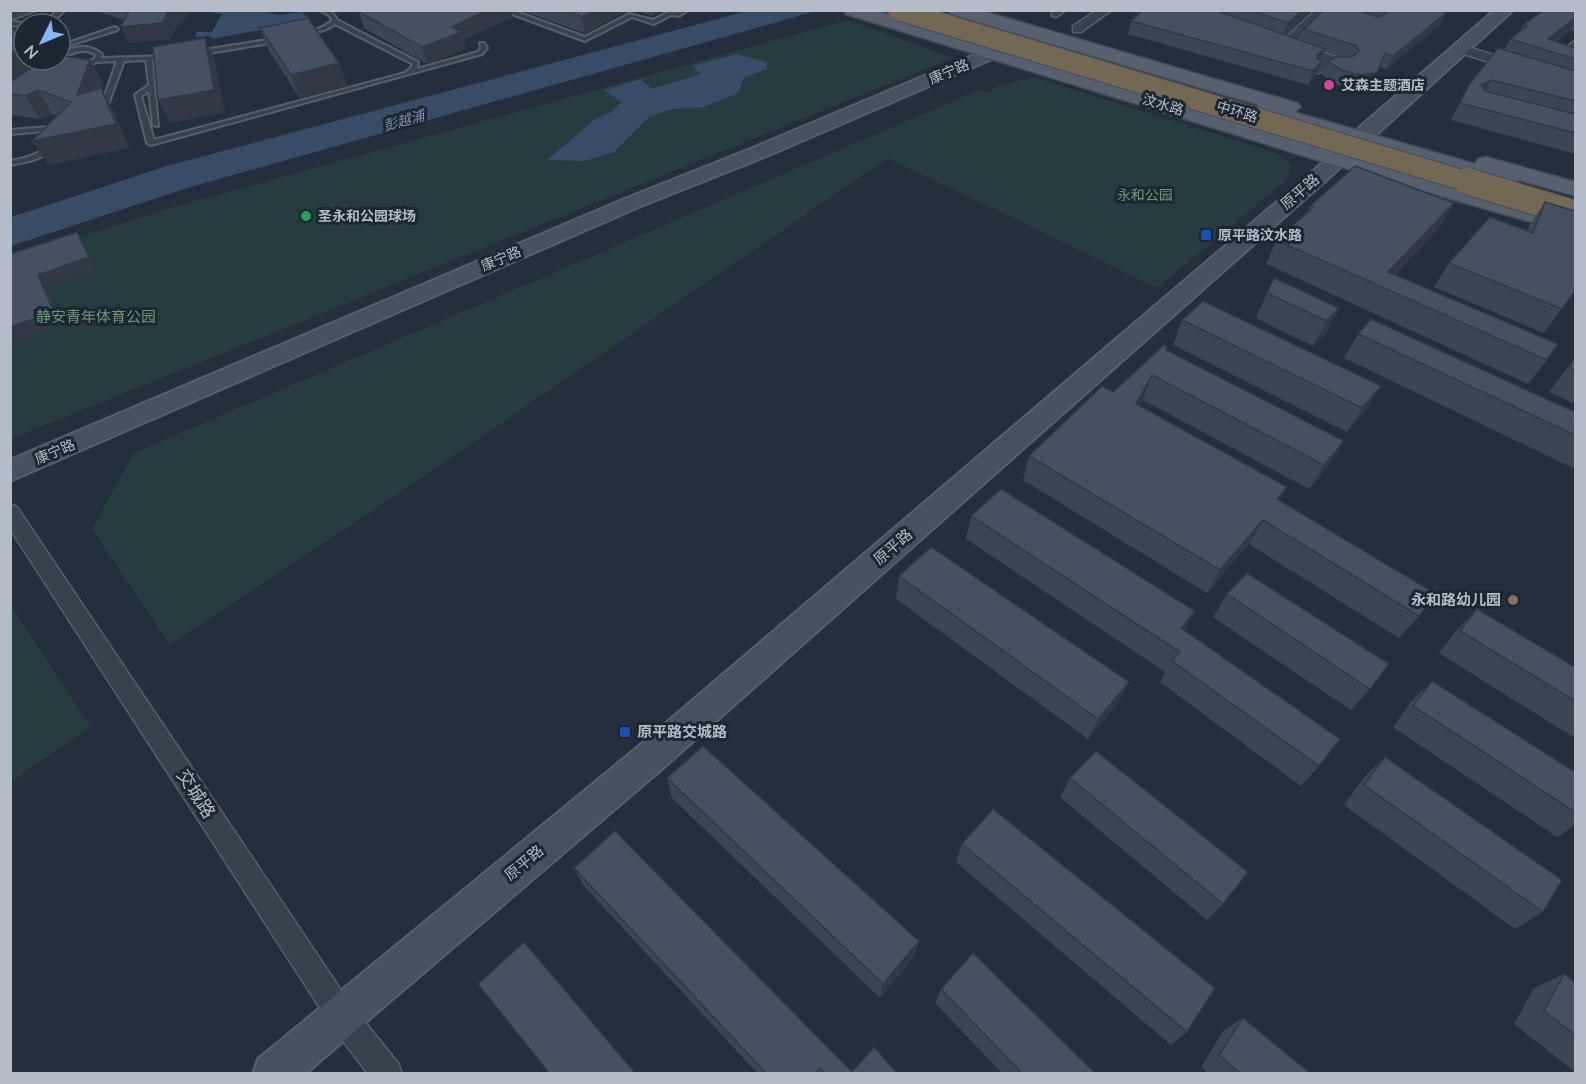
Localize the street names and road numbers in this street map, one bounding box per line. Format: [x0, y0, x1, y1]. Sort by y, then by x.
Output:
street label: 康宁路 [926, 55, 972, 89]
street label: 汶水路 [1140, 90, 1186, 120]
street label: 中环路 [1214, 97, 1260, 127]
street label: 原平路 [1276, 170, 1324, 214]
street label: 康宁路 [478, 242, 524, 276]
street label: 康宁路 [32, 435, 78, 469]
street label: 原平路 [869, 525, 917, 569]
street label: 交城路 [171, 765, 221, 823]
street label: 原平路 [500, 841, 548, 885]

